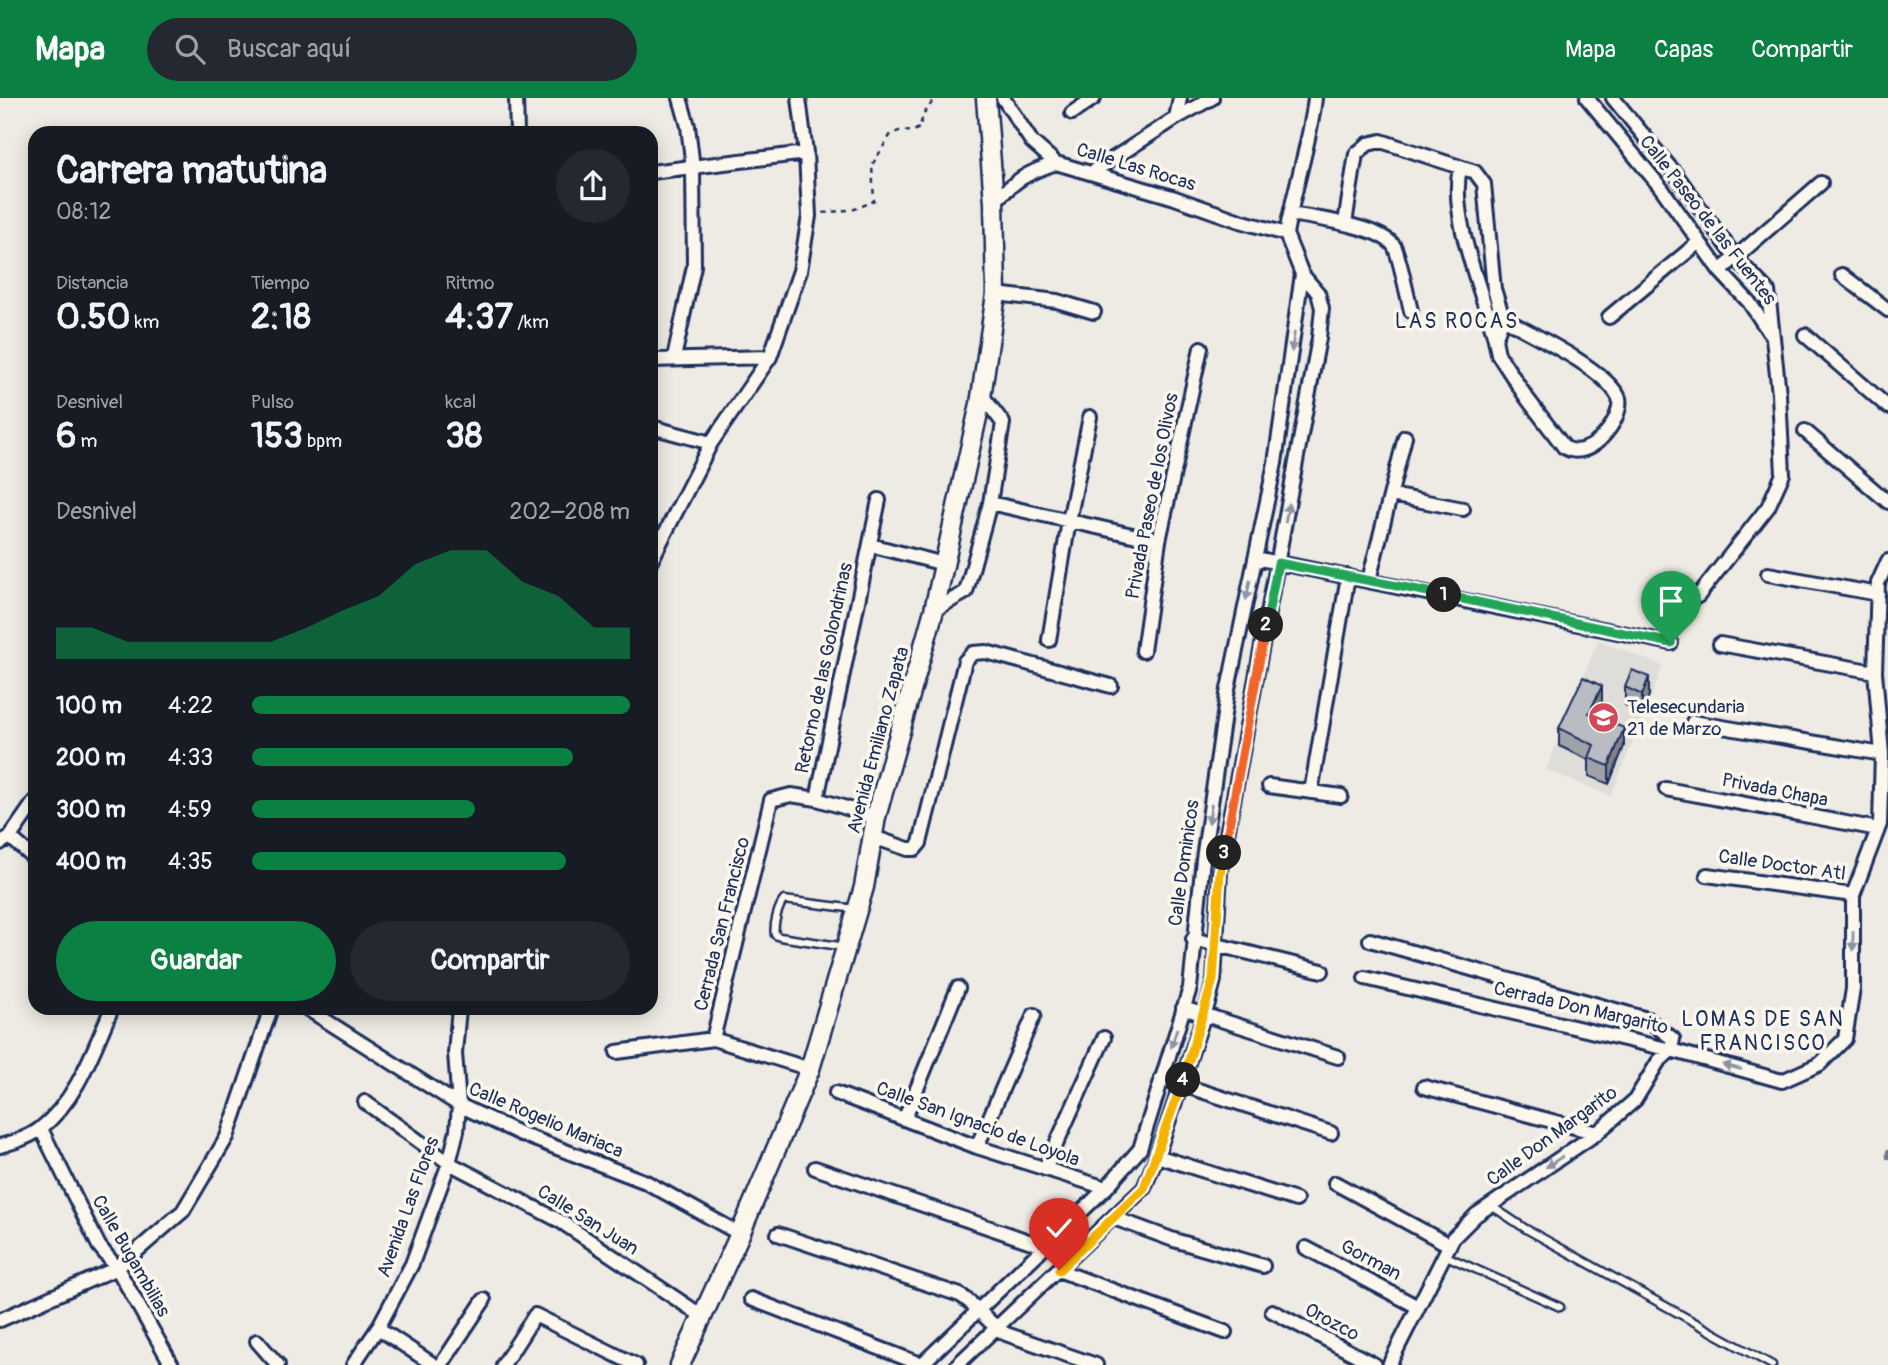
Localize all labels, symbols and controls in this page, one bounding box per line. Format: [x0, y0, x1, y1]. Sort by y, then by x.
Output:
search box [147, 18, 637, 81]
text: Mapa [35, 29, 105, 70]
icon: search [171, 30, 209, 68]
text: Buscar aquí [227, 33, 351, 65]
text: Mapa [1565, 35, 1616, 64]
text: Capas [1654, 35, 1713, 64]
text: Compartir [1751, 35, 1853, 64]
street label: Calle Paseo de las Fuentes [1634, 130, 1782, 310]
street label: Calle Las Rocas [1073, 137, 1199, 197]
text: Carrera matutina [56, 147, 327, 195]
button: share [556, 149, 630, 223]
text: 08:12 [56, 197, 111, 226]
text: Distancia [56, 271, 128, 295]
text: Tiempo [251, 271, 310, 295]
text: Ritmo [445, 271, 494, 295]
text: 0.50 [56, 295, 130, 339]
text: 2:18 [251, 295, 311, 339]
text: 4:37 [445, 295, 513, 339]
district label: LAS ROCAS [1395, 308, 1519, 335]
text: km [130, 310, 159, 334]
text: /km [513, 310, 549, 334]
one-way arrow [1288, 331, 1299, 353]
text: Desnivel [56, 390, 123, 414]
text: Pulso [251, 390, 294, 414]
text: kcal [445, 390, 476, 414]
street label: Privada Paseo de los Olivos [1120, 390, 1184, 601]
text: 6 [56, 414, 76, 458]
text: 153 [251, 414, 303, 458]
text: 38 [445, 414, 483, 458]
text: m [76, 429, 97, 453]
text: bpm [303, 429, 342, 453]
text: Desnivel [56, 497, 137, 526]
text: 202–208 m [509, 497, 630, 526]
one-way arrow [1282, 502, 1293, 524]
street label: Retorno de las Golondrinas [790, 560, 858, 776]
pin [1641, 571, 1701, 643]
pin: 1 [1426, 578, 1462, 612]
one-way arrow [1243, 579, 1254, 601]
text: 1 [1440, 582, 1447, 606]
icon: arrive [1652, 582, 1690, 620]
pin: 2 [1248, 608, 1284, 642]
text: 2 [1260, 612, 1271, 636]
street label: Avenida Emiliano Zapata [842, 644, 915, 836]
text: 100 m [56, 691, 122, 720]
text: 4:22 [168, 691, 213, 720]
place label: Telesecundaria 21 de Marzo [1627, 695, 1745, 741]
school or university icon: Telesecundaria 21 de Marzo [1587, 701, 1621, 735]
text: 200 m [56, 743, 126, 772]
text: 4:33 [168, 743, 213, 772]
street label: Privada Chapa [1720, 768, 1830, 812]
text: 300 m [56, 795, 126, 824]
text: 4:59 [168, 795, 212, 824]
street label: Calle Dominicos [1163, 798, 1205, 928]
one-way arrow [1204, 803, 1215, 825]
street label: Cerrada San Francisco [689, 834, 755, 1014]
pin: 3 [1206, 836, 1242, 870]
text: 3 [1218, 840, 1229, 864]
street label: Calle Doctor Atl [1717, 844, 1847, 886]
text: 400 m [56, 847, 126, 876]
text: 4:35 [168, 847, 213, 876]
button: Guardar [56, 921, 336, 1001]
button: Compartir [350, 921, 630, 1001]
one-way arrow [1847, 930, 1859, 952]
street label: Cerrada Don Margarito [1491, 976, 1671, 1040]
district label: LOMAS DE SAN FRANCISCO [1681, 1006, 1845, 1057]
one-way arrow [1168, 1027, 1178, 1048]
one-way arrow [1721, 1061, 1743, 1072]
pin: 4 [1166, 1062, 1200, 1098]
text: 4 [1177, 1067, 1188, 1091]
street label: Calle San Ignacio de Loyola [873, 1076, 1083, 1172]
street label: Calle Rogelio Mariaca [465, 1077, 627, 1163]
street label: Calle Don Margarito [1482, 1081, 1622, 1191]
street label: Avenida Las Flores [371, 1133, 445, 1281]
one-way arrow [1545, 1155, 1563, 1169]
street label: Calle San Juan [533, 1179, 643, 1261]
street label: Calle Bugambilias [86, 1191, 176, 1322]
pin [1029, 1198, 1089, 1270]
icon: check [1040, 1209, 1078, 1247]
street label: Gorman [1336, 1234, 1406, 1286]
street label: Orozco [1301, 1298, 1363, 1346]

